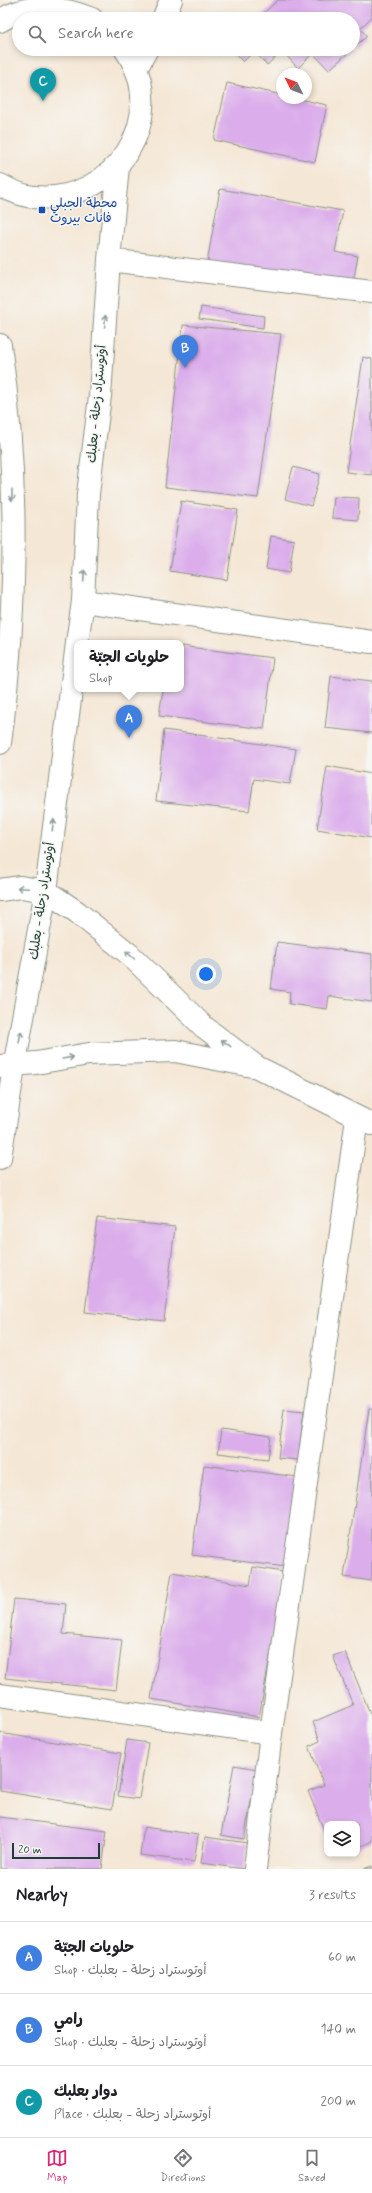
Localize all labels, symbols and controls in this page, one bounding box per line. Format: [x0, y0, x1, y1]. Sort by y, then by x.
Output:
search box [12, 12, 360, 56]
icon: search [26, 23, 48, 45]
text: Search here [58, 24, 134, 44]
pin: C [30, 68, 56, 101]
north arrow [276, 68, 312, 104]
place label: محطة الجبلي فانات بيروت [50, 195, 117, 227]
marker: محطة الجبلي فانات بيروت [37, 205, 47, 215]
one-way arrow [101, 315, 108, 328]
pin: B [172, 335, 198, 368]
street label: أوتوستراد زحلة - بعلبك [83, 343, 111, 464]
one-way arrow [8, 488, 16, 501]
one-way arrow [80, 570, 88, 583]
popup [74, 640, 184, 692]
text: حلويات الجبّة [89, 648, 169, 668]
text: Shop [89, 670, 113, 687]
pin: A [116, 705, 142, 738]
one-way arrow [49, 819, 57, 832]
street label: أوتوستراد زحلة - بعلبك [25, 840, 59, 961]
one-way arrow [17, 884, 30, 891]
one-way arrow [125, 951, 135, 960]
your location [196, 964, 216, 984]
one-way arrow [16, 1031, 24, 1044]
one-way arrow [220, 1039, 231, 1047]
one-way arrow [61, 1054, 74, 1062]
map controls [324, 1821, 360, 1857]
button: layers [324, 1821, 360, 1857]
scale bar [12, 1841, 100, 1860]
text: 20 m [18, 1843, 41, 1857]
text: Nearby [16, 1884, 68, 1906]
text: 3 results [309, 1887, 356, 1904]
text: حلويات الجبّة [54, 1938, 134, 1958]
text: A [25, 1949, 33, 1966]
text: 60 m [328, 1949, 356, 1966]
text: Shop · أوتوستراد زحلة - بعلبك [54, 1962, 206, 1979]
text: رامي [54, 2010, 83, 2030]
text: B [25, 2021, 33, 2038]
text: 140 m [321, 2021, 356, 2038]
text: Shop · أوتوستراد زحلة - بعلبك [54, 2034, 206, 2051]
text: دوار بعلبك [54, 2082, 118, 2102]
text: C [24, 2093, 34, 2110]
text: 200 m [321, 2093, 356, 2110]
text: Place · أوتوستراد زحلة - بعلبك [54, 2106, 211, 2123]
tab: Map [46, 2147, 68, 2185]
tab: Directions [160, 2147, 206, 2185]
tab: Saved [298, 2147, 326, 2185]

